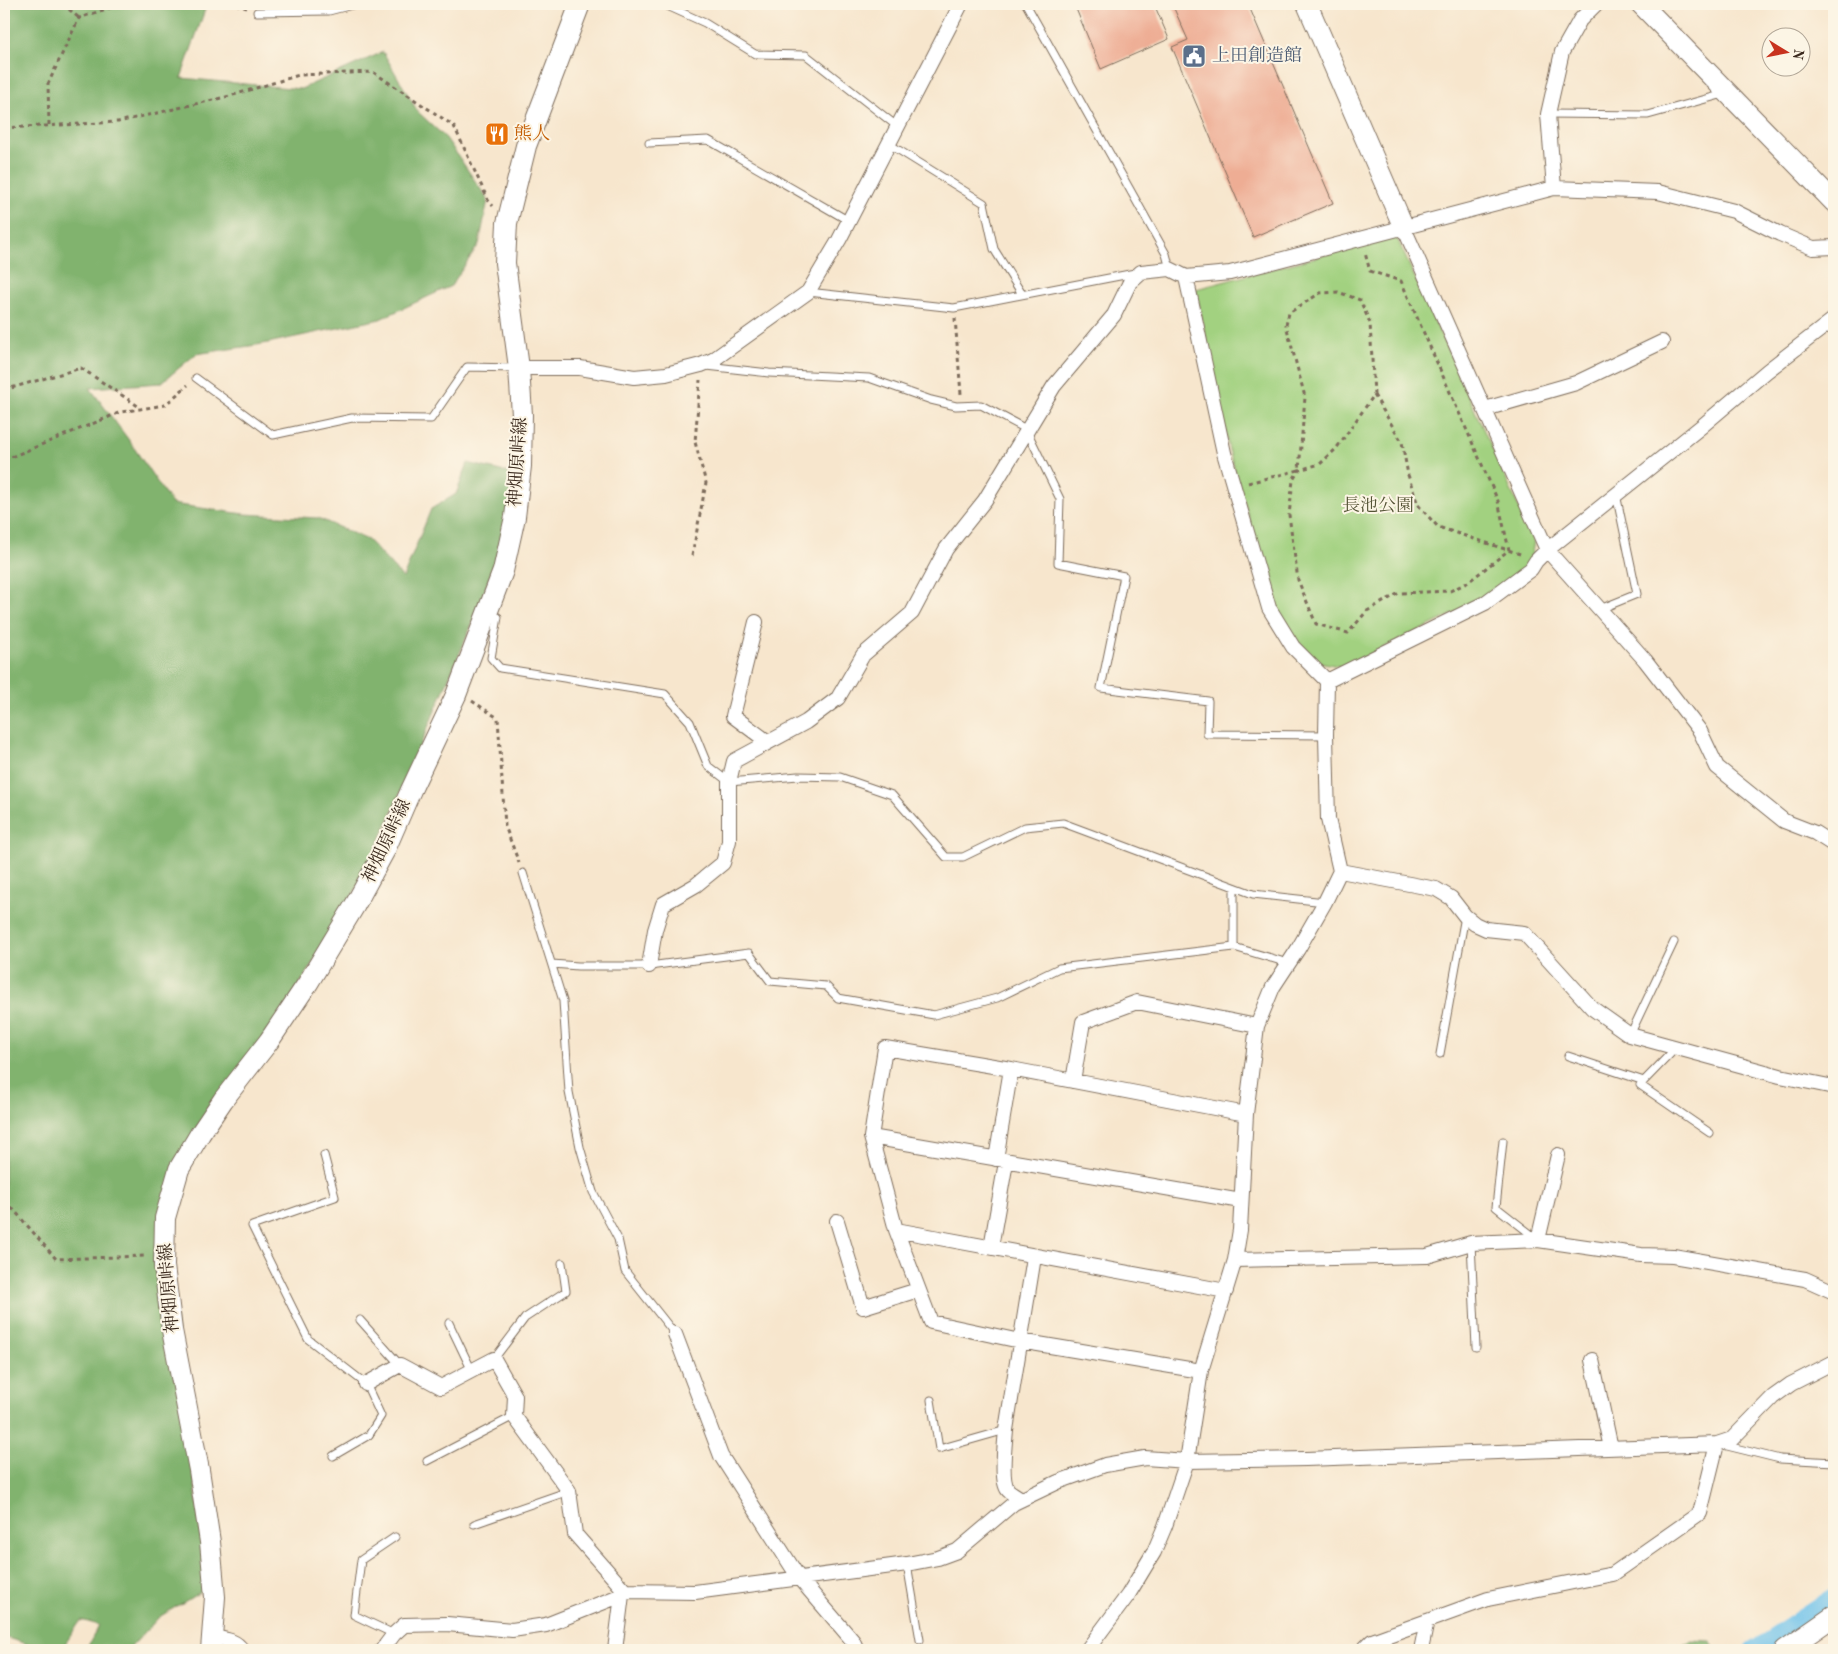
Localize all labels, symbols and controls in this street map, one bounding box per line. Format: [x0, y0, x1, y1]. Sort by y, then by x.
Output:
north arrow [1760, 28, 1810, 78]
public building icon: 上田創造館 [1181, 43, 1207, 69]
place label: 上田創造館 [1212, 45, 1302, 65]
text: N [1790, 48, 1806, 61]
restaurant icon: 熊人 [484, 121, 510, 147]
place label: 熊人 [514, 124, 550, 143]
street label: 神畑原峠線 [504, 416, 530, 508]
park label: 長池公園 [1342, 496, 1414, 515]
street label: 神畑原峠線 [358, 796, 414, 886]
street label: 神畑原峠線 [154, 1242, 182, 1334]

